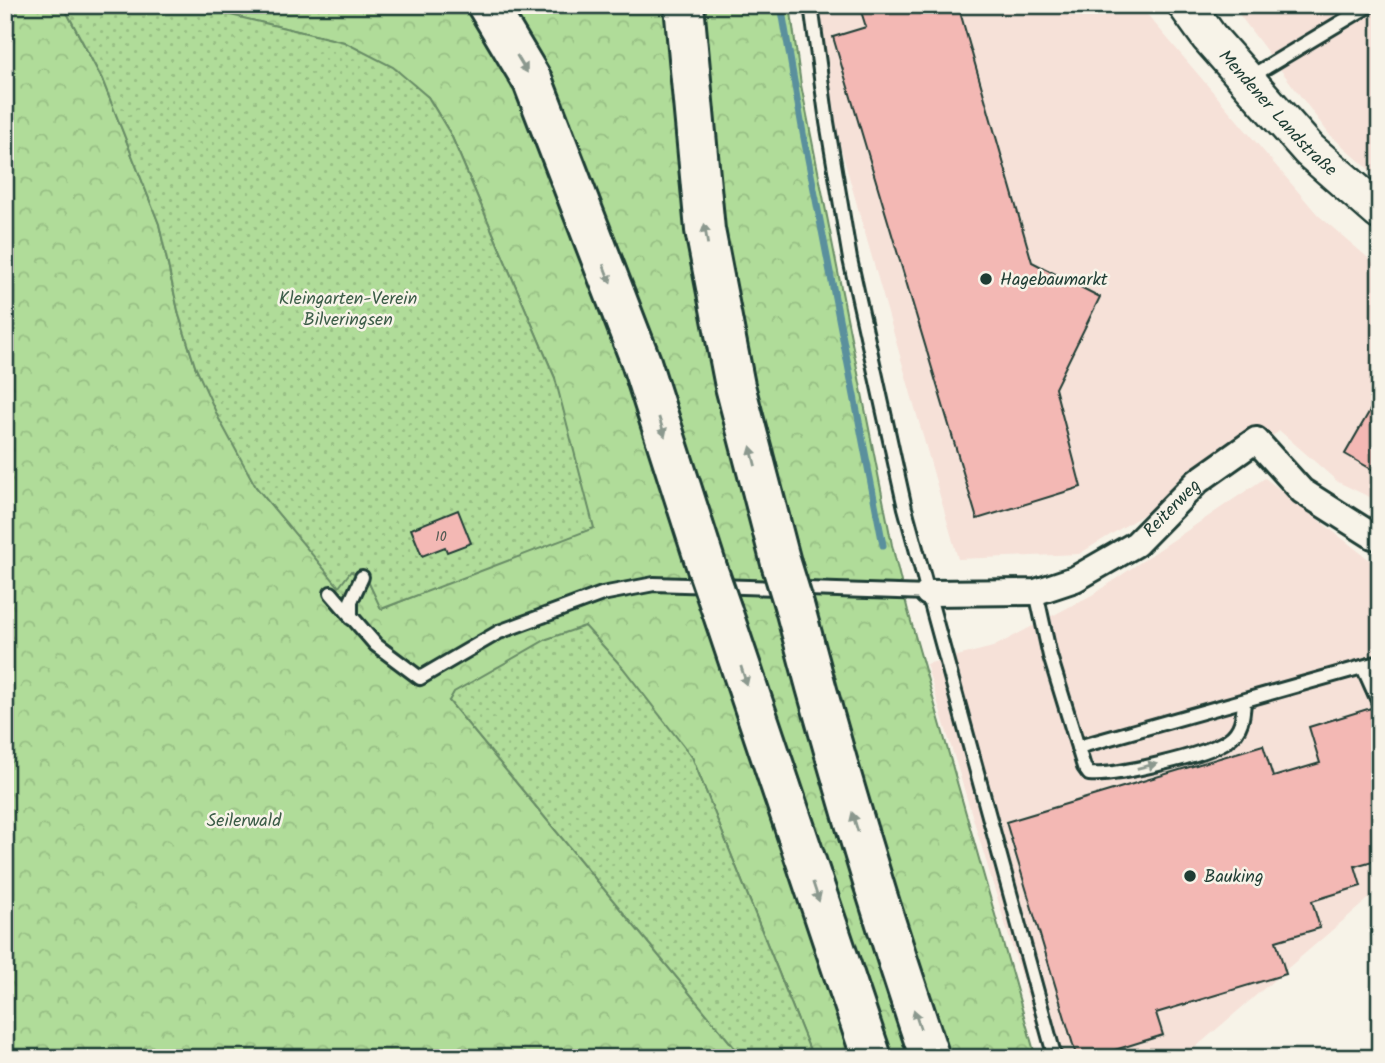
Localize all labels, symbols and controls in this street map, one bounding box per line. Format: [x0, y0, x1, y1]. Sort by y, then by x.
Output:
street label: Mendener Landstraße [1210, 44, 1343, 184]
one-way arrow [516, 54, 528, 73]
one-way arrow [700, 223, 711, 245]
one-way arrow [602, 264, 613, 285]
place label: Hagebaumarkt [1000, 266, 1109, 295]
marker: Hagebaumarkt [978, 271, 994, 287]
park label: Kleingarten-Verein Bilveringsen [279, 285, 417, 335]
one-way arrow [657, 416, 668, 437]
one-way arrow [747, 445, 758, 467]
street label: Reiterweg [1137, 473, 1208, 545]
house number: 10 [435, 526, 447, 548]
one-way arrow [739, 666, 749, 687]
one-way arrow [1137, 760, 1159, 771]
park label: Seilerwald [207, 807, 282, 836]
one-way arrow [850, 811, 860, 832]
place label: Bauking [1204, 863, 1263, 892]
marker: Bauking [1182, 868, 1198, 884]
one-way arrow [811, 881, 822, 902]
one-way arrow [911, 1009, 922, 1030]

